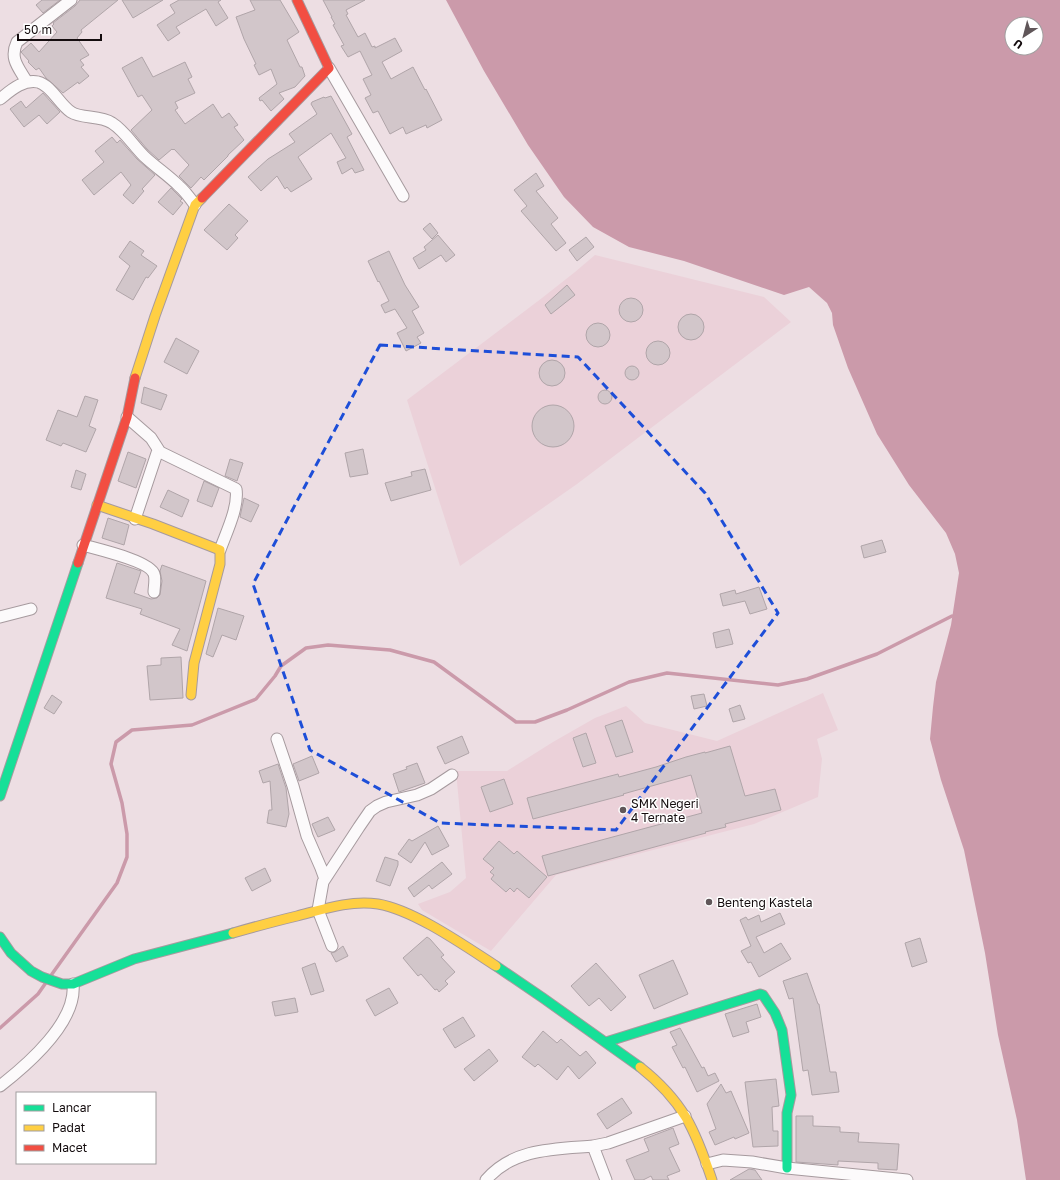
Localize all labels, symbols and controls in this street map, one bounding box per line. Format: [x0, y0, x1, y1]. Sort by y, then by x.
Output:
scale bar [18, 16, 101, 42]
north arrow [1004, 16, 1044, 56]
text: 50 m [24, 22, 52, 37]
text: U [1011, 37, 1025, 52]
place label: SMK Negeri 4 Ternate [631, 796, 699, 825]
marker: SMK Negeri 4 Ternate [618, 805, 628, 815]
place label: Benteng Kastela [717, 895, 812, 910]
marker: Benteng Kastela [704, 897, 714, 907]
legend [16, 1092, 156, 1164]
text: Lancar [52, 1100, 91, 1115]
text: Padat [52, 1120, 86, 1135]
text: Macet [52, 1140, 88, 1155]

